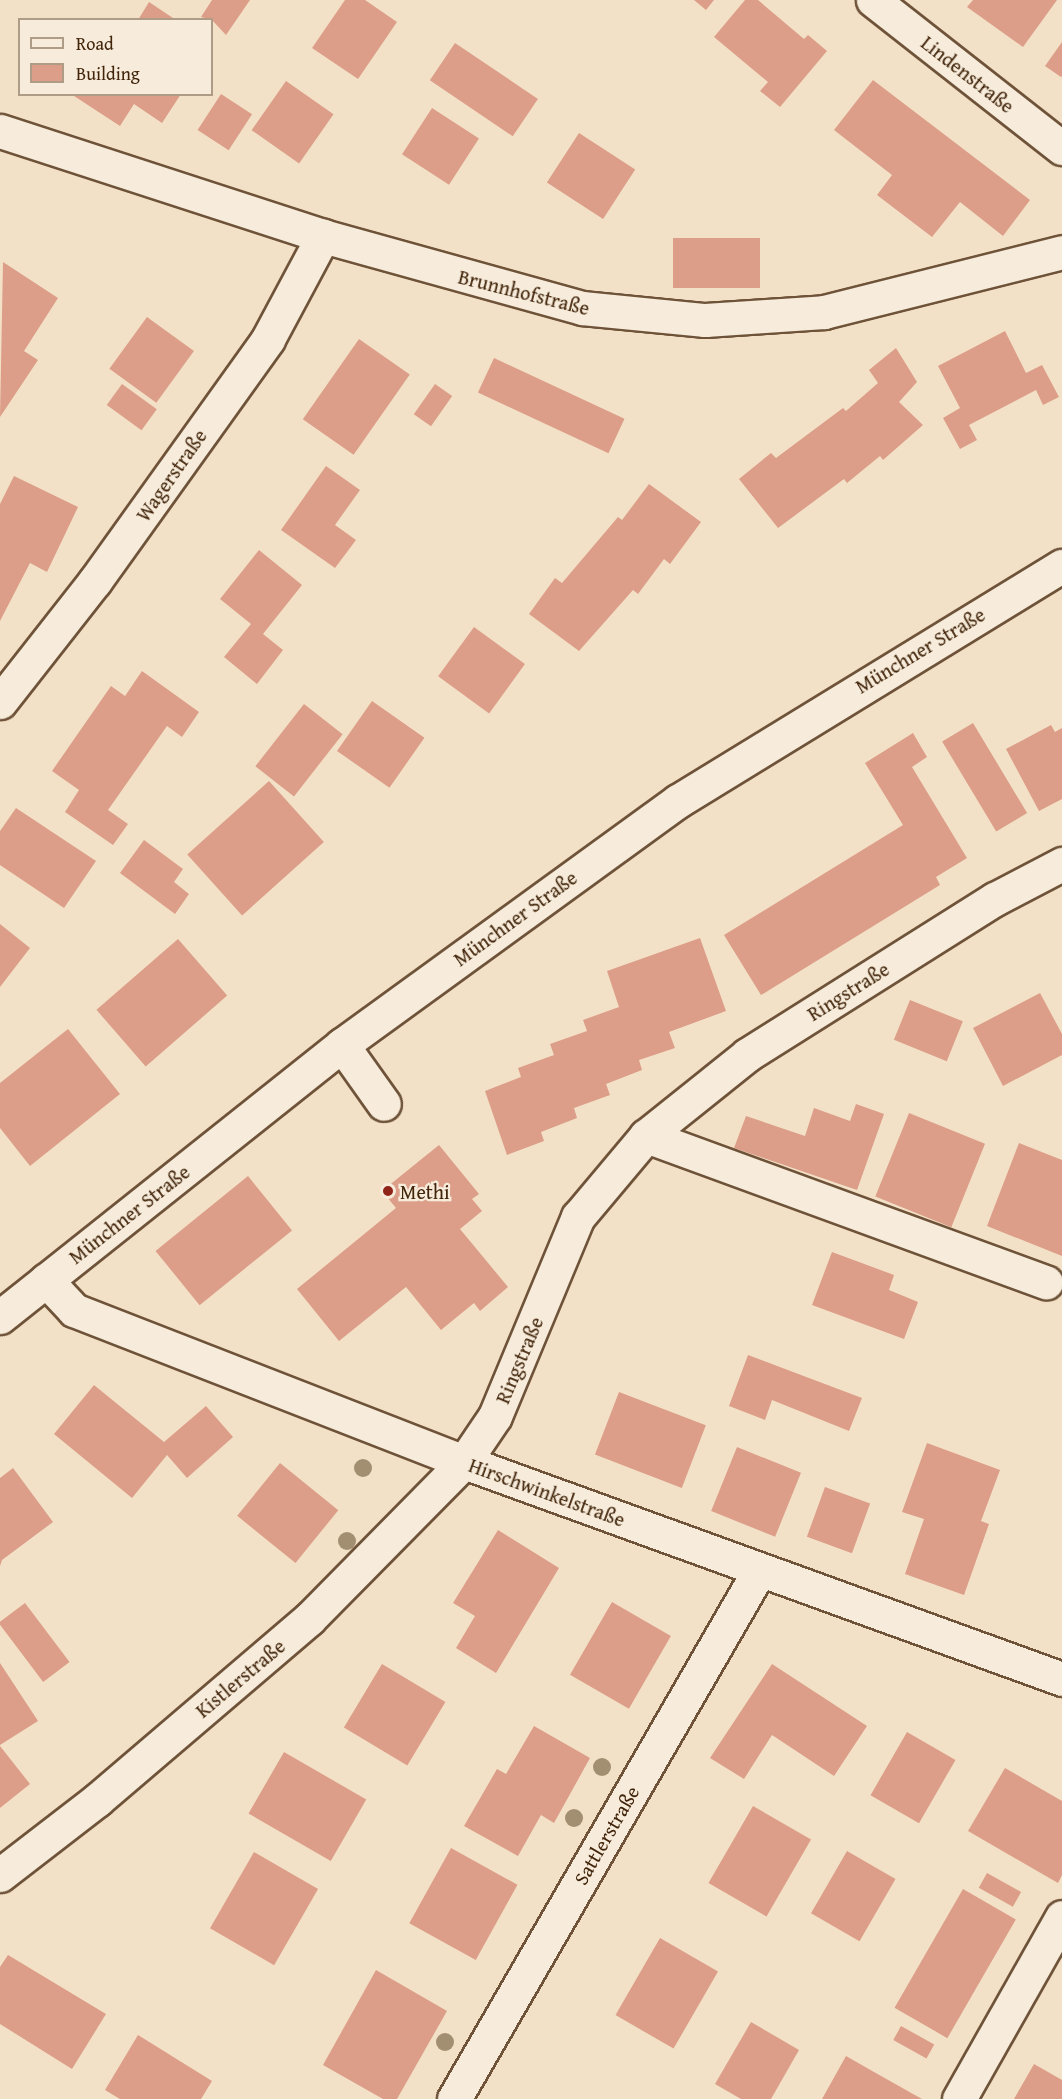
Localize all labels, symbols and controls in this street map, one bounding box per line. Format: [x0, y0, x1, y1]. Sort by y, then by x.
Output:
legend [18, 18, 213, 96]
text: Road [76, 30, 114, 57]
street label: Lindenstraße [917, 30, 1019, 118]
text: Building [76, 60, 140, 87]
street label: Brunnhofstraße [456, 264, 592, 320]
street label: Wagerstraße [131, 424, 211, 526]
street label: Münchner Straße [851, 602, 989, 698]
street label: Münchner Straße [449, 865, 581, 971]
street label: Ringstraße [803, 956, 893, 1026]
street label: Münchner Straße [64, 1159, 194, 1269]
place label: Methi [400, 1179, 450, 1203]
marker: Methi [381, 1184, 395, 1198]
street label: Ringstraße [490, 1313, 548, 1407]
street label: Hirschwinkelstraße [466, 1453, 628, 1531]
street label: Kistlerstraße [190, 1634, 290, 1722]
street label: Sattlerstraße [568, 1781, 644, 1889]

